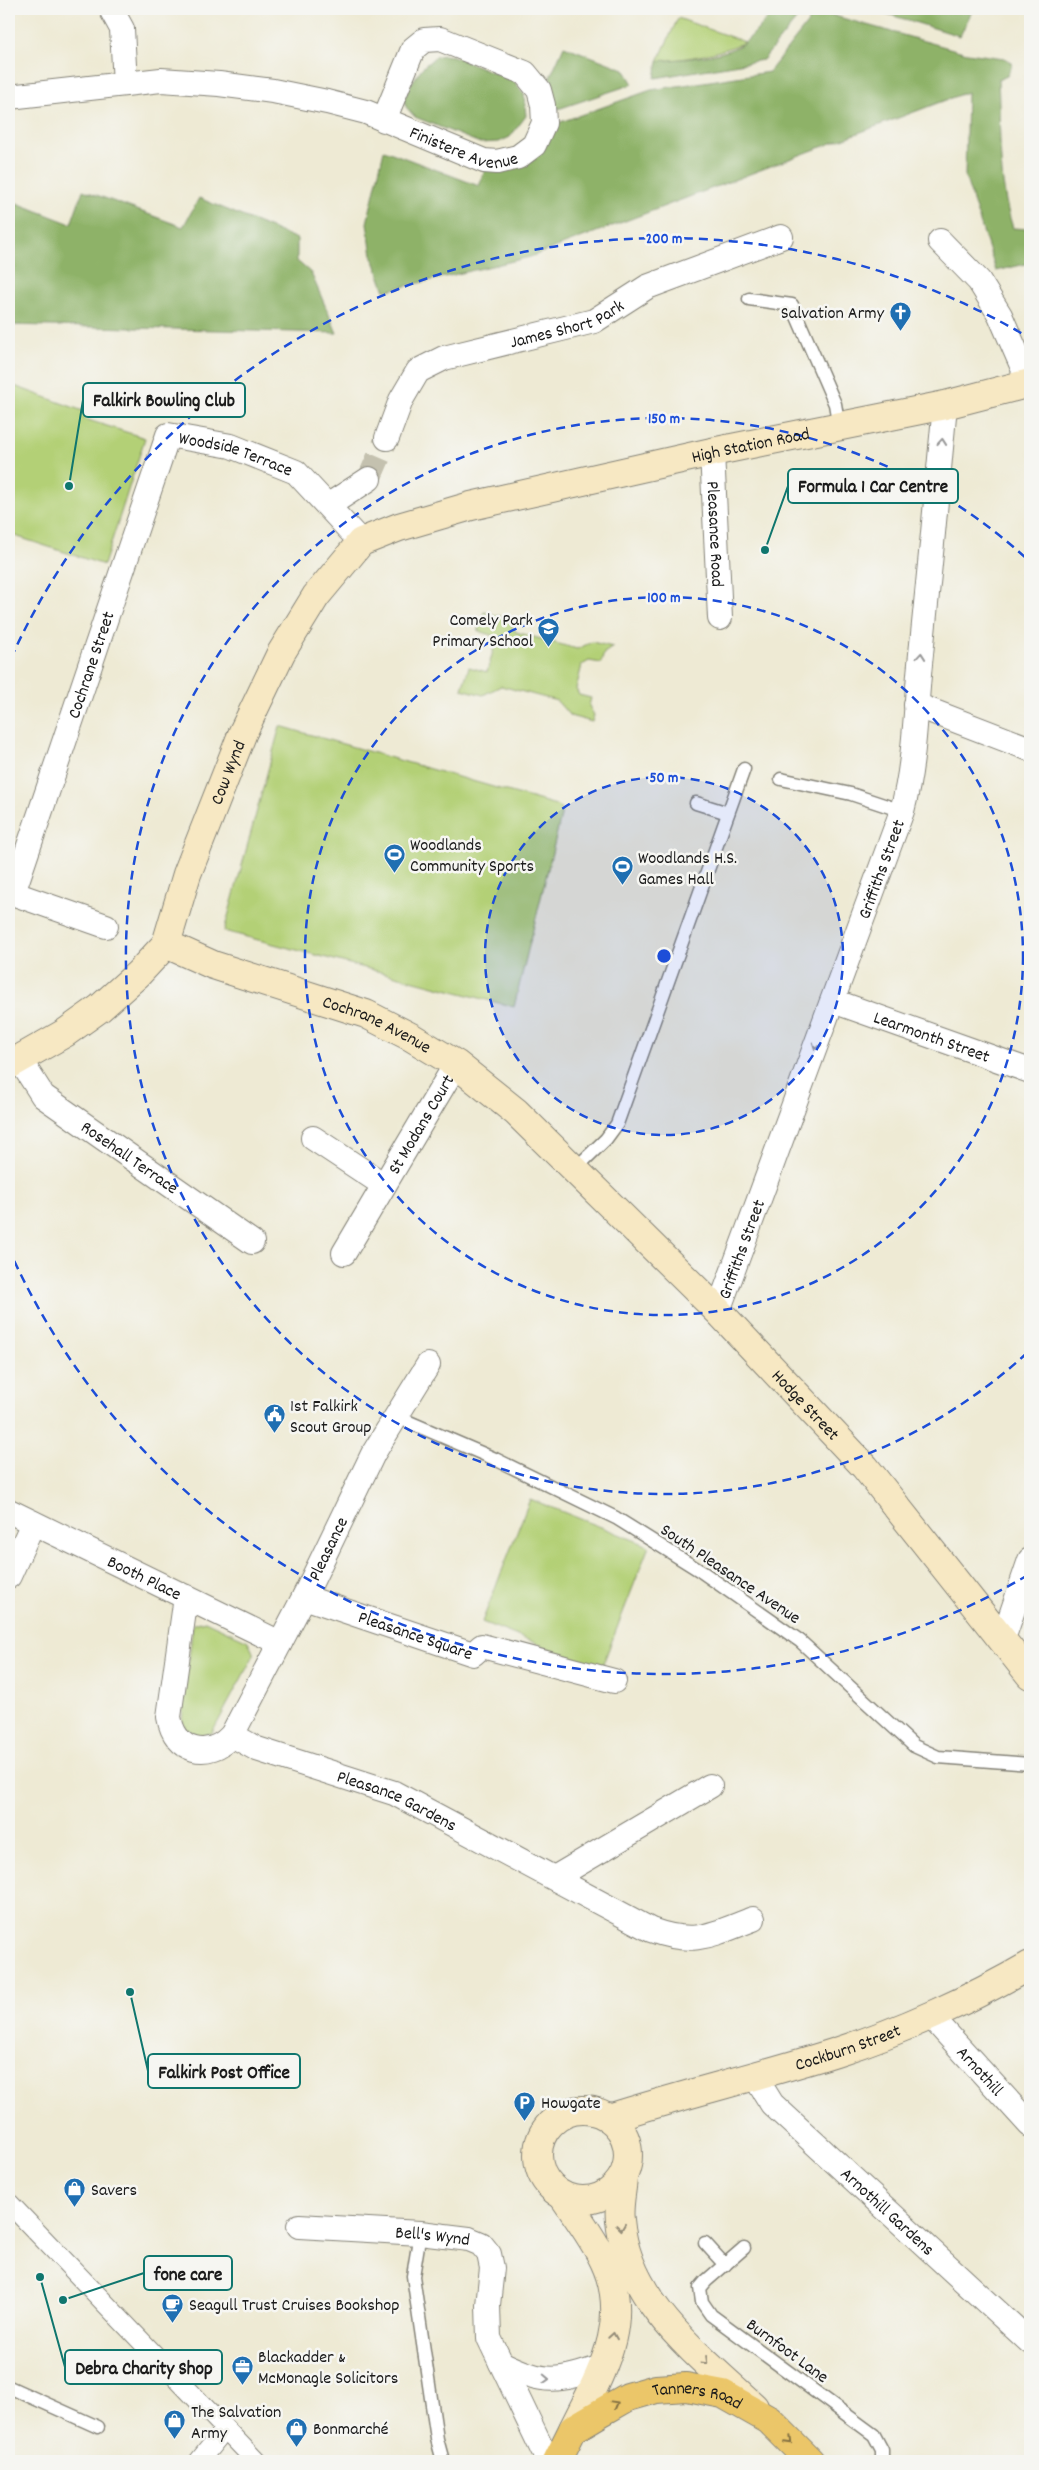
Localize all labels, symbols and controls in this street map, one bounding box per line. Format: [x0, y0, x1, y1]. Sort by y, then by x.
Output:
street label: Finistere Avenue [405, 121, 521, 177]
text: 200 m [646, 229, 682, 251]
street label: James Short Park [508, 295, 630, 356]
church icon: Salvation Army [888, 300, 912, 331]
place label: Salvation Army [781, 302, 885, 327]
callout: Falkirk Bowling Club [83, 383, 245, 417]
text: Falkirk Bowling Club [93, 389, 235, 416]
text: 150 m [648, 409, 680, 431]
street label: High Station Road [689, 423, 812, 471]
street label: Woodside Terrace [177, 427, 296, 484]
one-way arrow [936, 438, 947, 446]
callout: Formula 1 Car Centre [788, 469, 958, 503]
text: Formula 1 Car Centre [798, 475, 948, 502]
street label: Pleasance Road [698, 480, 728, 588]
text: 100 m [647, 588, 681, 610]
street label: Cochrane Street [63, 608, 122, 722]
place label: Comely Park Primary School [432, 609, 534, 655]
school or university icon: Comely Park Primary School [537, 617, 561, 648]
one-way arrow [915, 652, 926, 660]
street label: Cow Wynd [206, 737, 253, 809]
text: 50 m [650, 768, 678, 790]
street label: Griffiths Street [853, 816, 913, 923]
place label: Woodlands Community Sports [410, 834, 534, 880]
sports icon: Woodlands Community Sports [382, 842, 406, 873]
place label: Woodlands H.S. Games Hall [638, 847, 737, 893]
sports icon: Woodlands H.S. Games Hall [610, 855, 634, 886]
centre of rings [655, 947, 673, 965]
street label: Cochrane Avenue [319, 991, 435, 1061]
street label: Learmonth Street [869, 1006, 993, 1071]
one-way arrow [812, 1041, 822, 1050]
street label: St Modans Court [383, 1070, 462, 1180]
street label: Rosehall Terrace [75, 1116, 183, 1202]
street label: Griffiths Street [713, 1196, 773, 1303]
street label: Hodge Street [765, 1365, 844, 1448]
place label: 1st Falkirk Scout Group [290, 1395, 372, 1441]
public building icon: 1st Falkirk Scout Group [262, 1403, 286, 1434]
street label: Pleasance [304, 1513, 356, 1586]
street label: South Pleasance Avenue [654, 1519, 805, 1631]
street label: Booth Place [102, 1551, 185, 1608]
street label: Pleasance Square [354, 1606, 476, 1668]
street label: Pleasance Gardens [333, 1765, 460, 1839]
street label: Cockburn Street [793, 2019, 905, 2079]
street label: Arnothill [949, 2042, 1008, 2103]
callout: Falkirk Post Office [148, 2054, 300, 2088]
text: Falkirk Post Office [158, 2061, 290, 2088]
parking icon: Howgate [513, 2090, 537, 2121]
place label: Howgate [541, 2092, 601, 2117]
street label: Arnothill Gardens [834, 2163, 939, 2263]
shop icon: Savers [63, 2177, 87, 2208]
place label: Savers [91, 2179, 137, 2204]
street label: Bell's Wynd [395, 2222, 471, 2254]
one-way arrow [615, 2223, 625, 2231]
callout: fone care [144, 2256, 232, 2290]
text: fone care [153, 2263, 222, 2290]
cafe icon: Seagull Trust Cruises Bookshop [161, 2292, 185, 2323]
place label: Seagull Trust Cruises Bookshop [189, 2294, 400, 2319]
street label: Burnfoot Lane [740, 2314, 833, 2391]
one-way arrow [607, 2332, 617, 2341]
place label: Blackadder & McMonagle Solicitors [258, 2346, 398, 2392]
callout: Debra Charity Shop [65, 2350, 222, 2384]
office icon: Blackadder & McMonagle Solicitors [230, 2354, 254, 2385]
one-way arrow [700, 2355, 709, 2364]
text: Debra Charity Shop [75, 2357, 213, 2384]
one-way arrow [543, 2373, 551, 2384]
street label: Tanners Road [650, 2377, 746, 2417]
place label: The Salvation Army [191, 2401, 281, 2447]
one-way arrow [610, 2401, 619, 2411]
shop icon: The Salvation Army [163, 2409, 187, 2440]
shop icon: Bonmarché [285, 2416, 309, 2447]
place label: Bonmarché [313, 2418, 389, 2443]
one-way arrow [784, 2435, 793, 2444]

